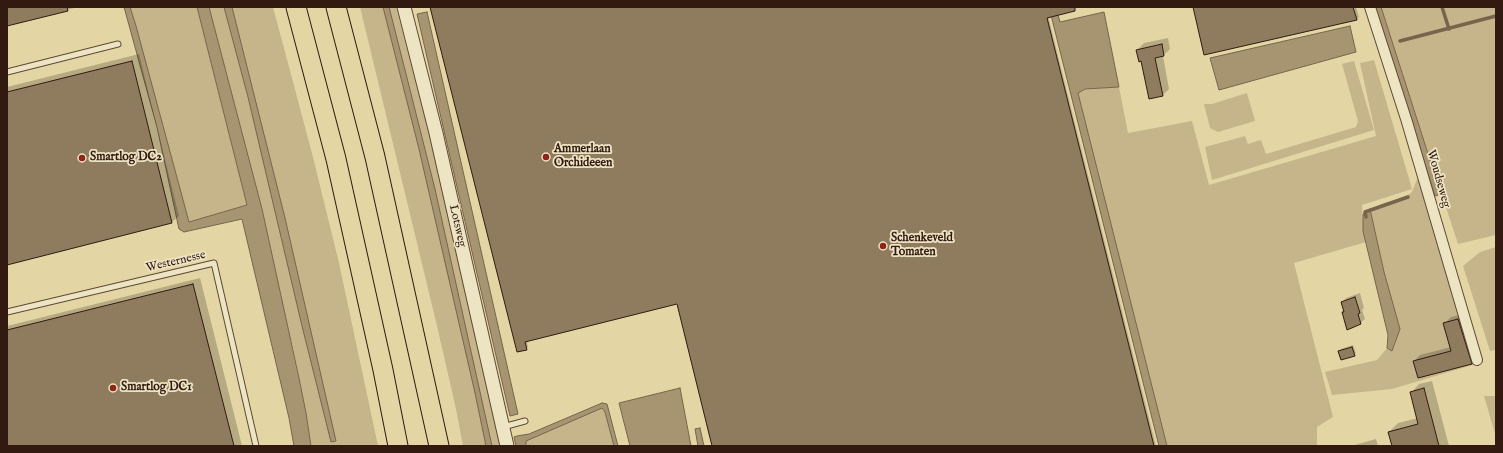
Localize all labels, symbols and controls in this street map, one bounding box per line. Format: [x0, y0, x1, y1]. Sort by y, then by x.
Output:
place label: Ammerlaan Orchideeen [554, 143, 612, 171]
street label: Woudseweg [1423, 148, 1453, 210]
place label: Smartlog DC2 [90, 151, 162, 165]
marker: Ammerlaan Orchideeen [541, 152, 551, 162]
marker: Smartlog DC2 [77, 153, 87, 163]
street label: Lotsweg [445, 203, 469, 249]
place label: Schenkeveld Tomaten [891, 232, 953, 260]
marker: Schenkeveld Tomaten [878, 241, 888, 251]
street label: Westernesse [145, 248, 207, 276]
place label: Smartlog DC1 [121, 381, 192, 395]
marker: Smartlog DC1 [108, 383, 118, 393]

